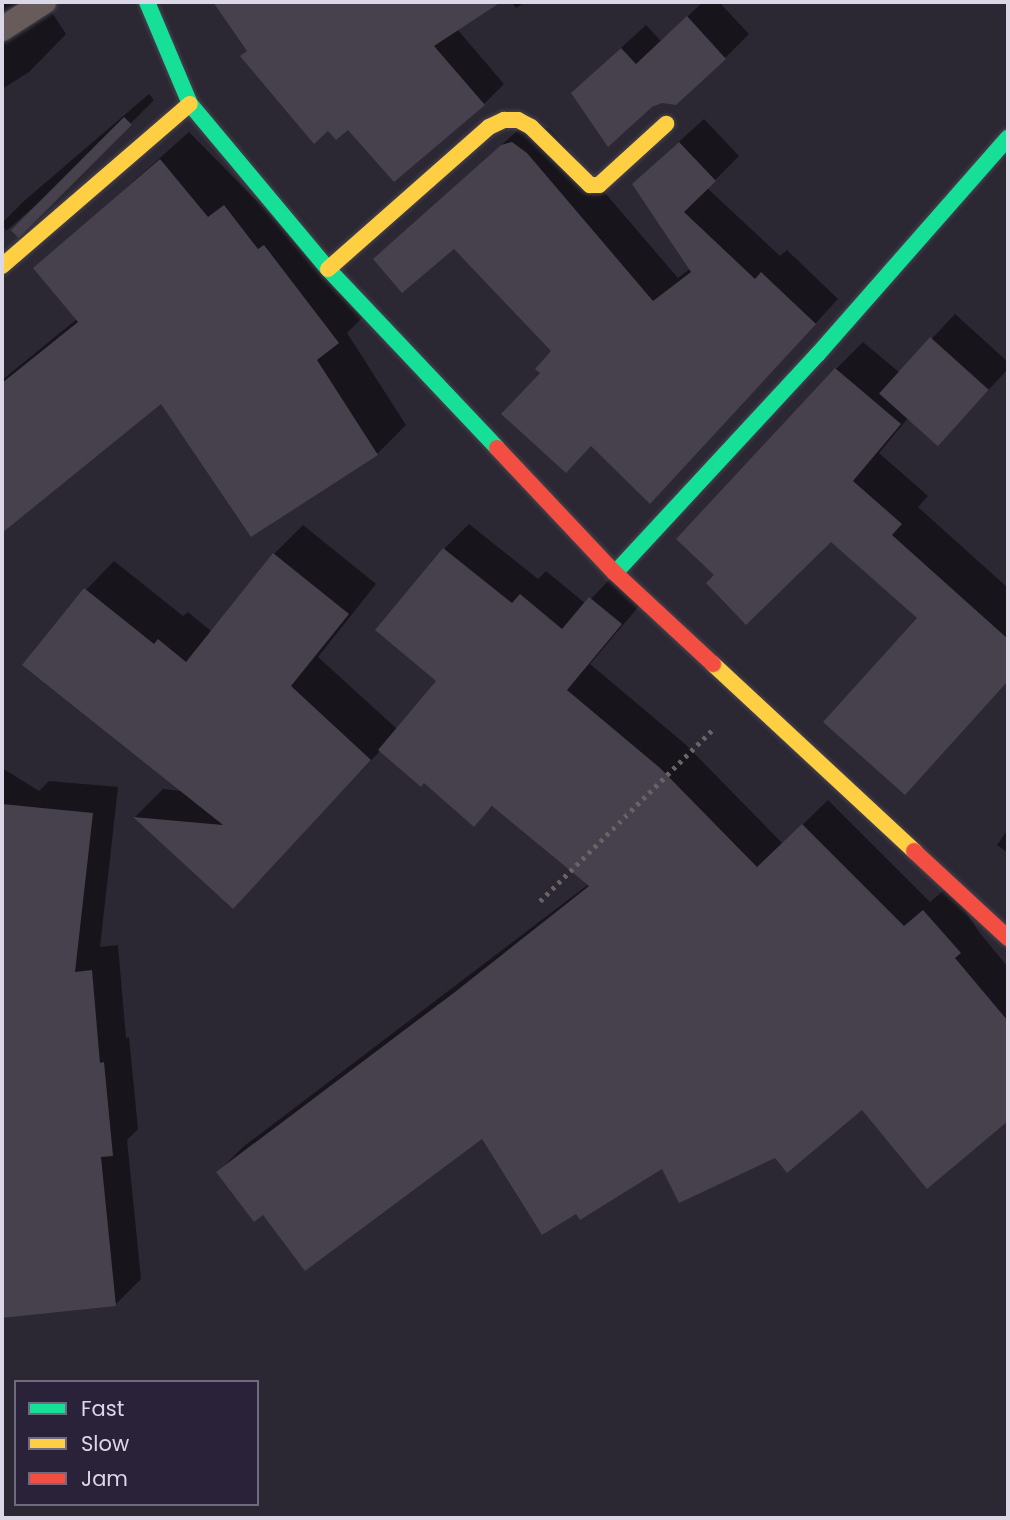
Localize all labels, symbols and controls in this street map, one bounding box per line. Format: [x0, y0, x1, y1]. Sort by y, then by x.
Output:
legend [14, 1380, 259, 1506]
text: Fast [81, 1394, 124, 1423]
text: Slow [81, 1429, 129, 1458]
text: Jam [81, 1464, 128, 1493]

